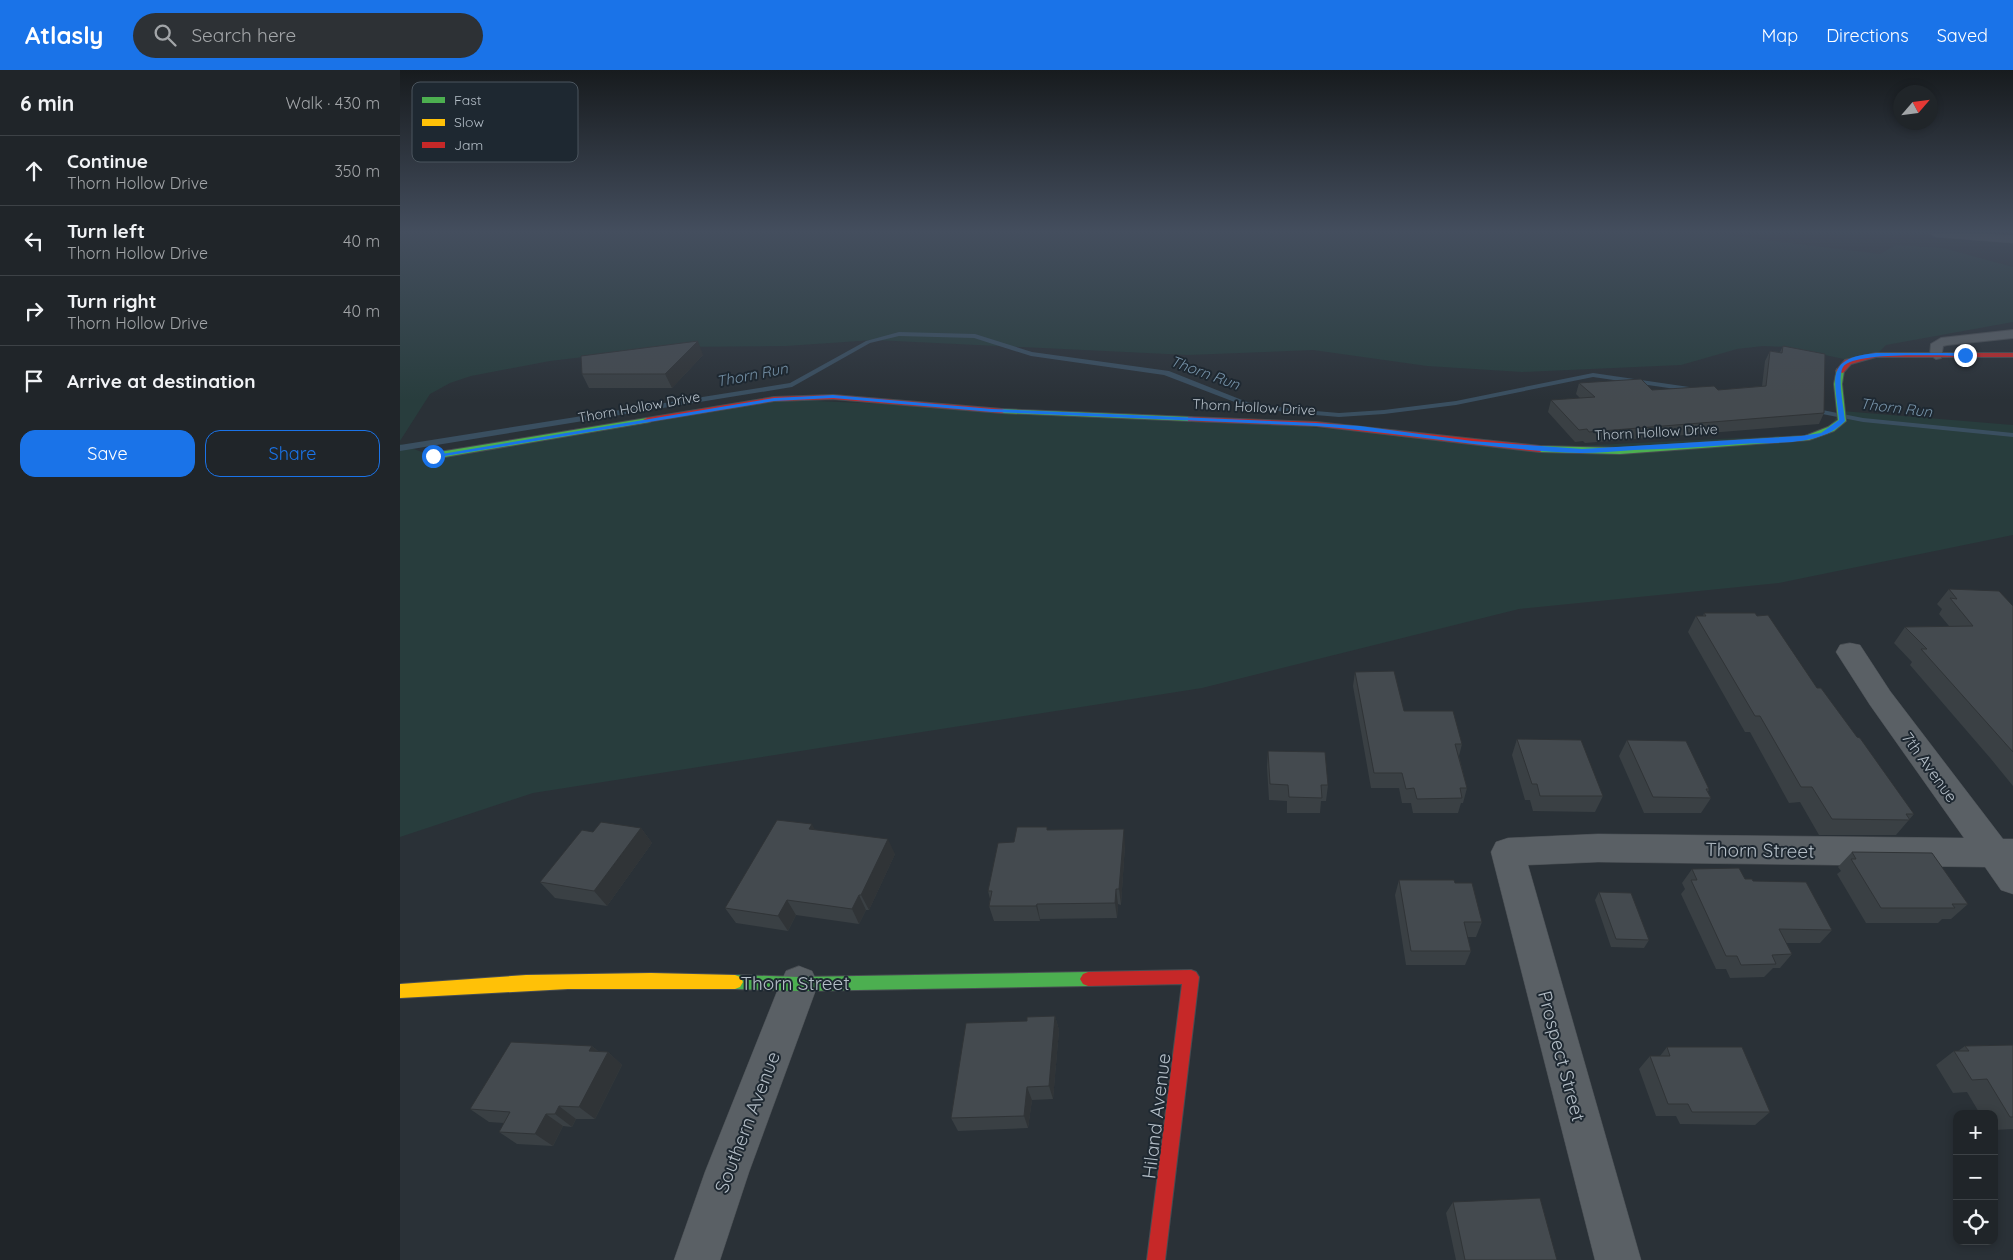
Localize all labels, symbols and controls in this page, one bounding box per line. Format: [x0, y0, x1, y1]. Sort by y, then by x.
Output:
search box [133, 13, 483, 58]
text: Atlasly [25, 20, 103, 50]
icon: search [151, 21, 179, 49]
text: Search here [191, 23, 296, 47]
text: Map [1761, 24, 1798, 47]
text: Directions [1826, 24, 1909, 47]
text: Saved [1937, 24, 1988, 47]
legend [412, 82, 578, 162]
north arrow [1893, 85, 1938, 130]
text: 6 min [20, 90, 74, 116]
text: Fast [454, 91, 482, 109]
text: Walk · 430 m [286, 93, 380, 113]
text: Slow [454, 113, 484, 131]
text: Jam [454, 136, 483, 154]
text: Continue [67, 149, 148, 173]
icon: ahead [20, 157, 48, 185]
text: 350 m [334, 161, 380, 181]
text: Thorn Hollow Drive [67, 173, 208, 193]
text: Turn left [67, 219, 145, 243]
icon: left [20, 227, 48, 255]
text: 40 m [343, 231, 380, 251]
text: Thorn Hollow Drive [67, 243, 208, 263]
text: Turn right [67, 289, 156, 313]
icon: right [20, 297, 48, 325]
text: 40 m [343, 301, 380, 321]
text: Thorn Hollow Drive [67, 313, 208, 333]
route end [1954, 344, 1977, 367]
water label: Thorn Run [1168, 351, 1243, 394]
water label: Thorn Run [715, 358, 790, 391]
icon: arrive [20, 367, 48, 395]
text: Arrive at destination [67, 369, 256, 393]
street label: Thorn Hollow Drive [577, 387, 701, 427]
water label: Thorn Run [1859, 394, 1933, 421]
street label: Thorn Hollow Drive [1192, 395, 1316, 419]
street label: Thorn Hollow Drive [1594, 420, 1718, 444]
button: Save [20, 430, 195, 477]
button: Share [205, 430, 380, 477]
route start [422, 445, 445, 468]
street label: 7th Avenue [1898, 728, 1962, 806]
street label: Thorn Street [1705, 837, 1815, 863]
street label: Thorn Street [740, 971, 850, 995]
street label: Prospect Street [1533, 988, 1591, 1124]
street label: Southern Avenue [709, 1048, 785, 1196]
street label: Hiland Avenue [1136, 1052, 1176, 1180]
map controls [1953, 1110, 1998, 1245]
button: + [1953, 1110, 1998, 1155]
button: − [1953, 1155, 1998, 1200]
button: locate [1953, 1200, 1998, 1245]

